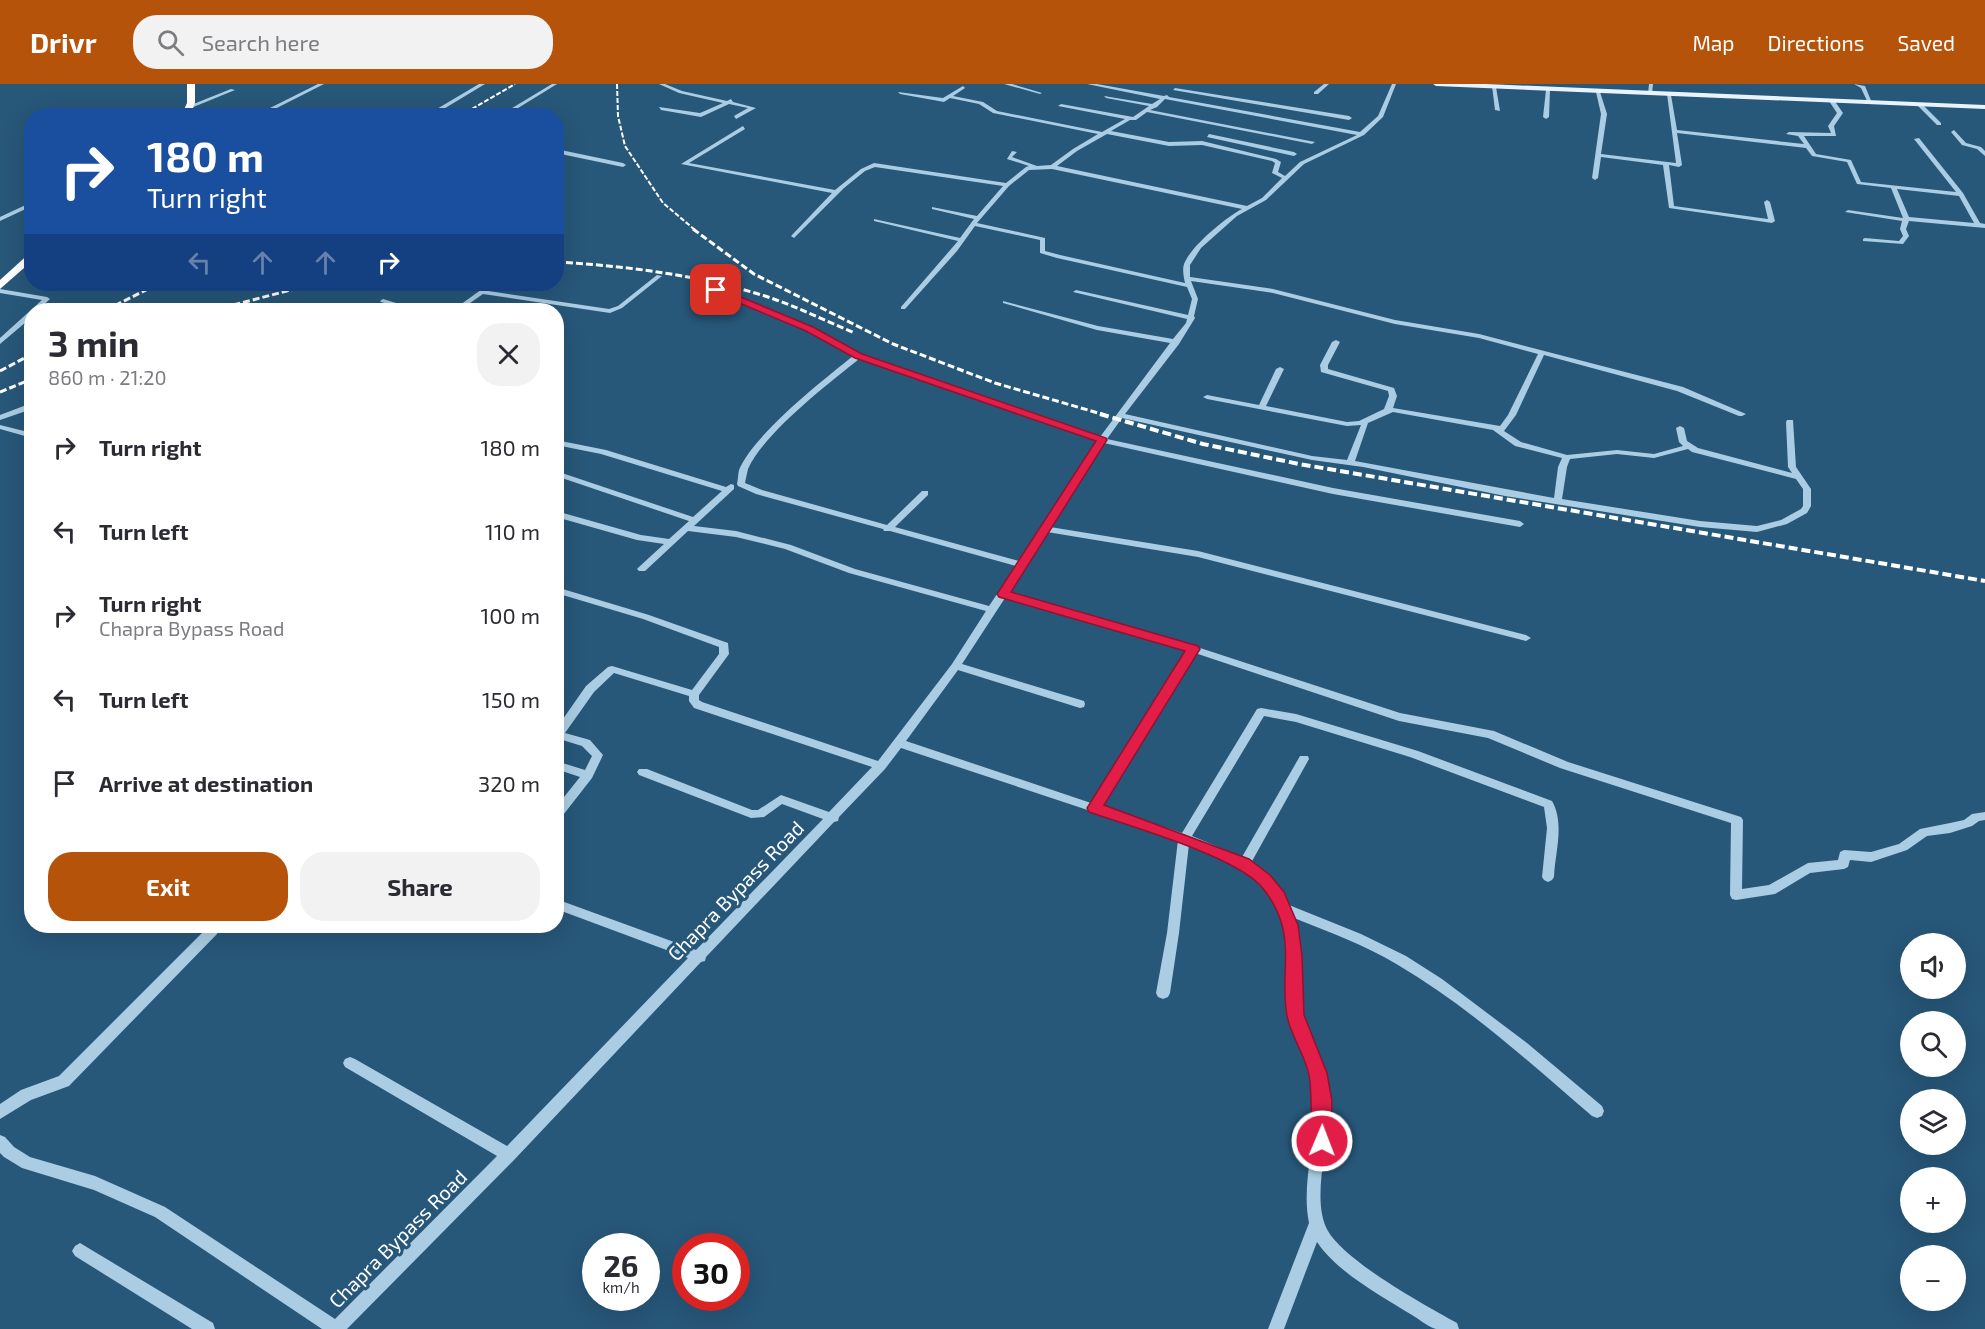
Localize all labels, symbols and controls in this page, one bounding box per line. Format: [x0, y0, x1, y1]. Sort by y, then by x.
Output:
search box [133, 15, 553, 69]
text: Drivr [30, 25, 97, 59]
icon: search [154, 26, 187, 59]
text: Search here [202, 29, 320, 55]
text: Map [1692, 30, 1735, 55]
text: Directions [1768, 30, 1864, 55]
text: Saved [1897, 30, 1955, 55]
text: 180 m [147, 130, 264, 180]
icon: right [48, 132, 126, 210]
text: Turn right [147, 181, 267, 213]
icon: left [183, 246, 216, 279]
icon: ahead [246, 246, 279, 279]
icon: ahead [309, 246, 342, 279]
icon: right [372, 246, 405, 279]
pin [690, 264, 741, 315]
icon: arrive [699, 273, 732, 306]
text: 3 min [48, 321, 139, 364]
button: close [477, 323, 540, 386]
text: 860 m · 21:20 [48, 365, 166, 389]
icon: right [48, 431, 81, 464]
text: Turn right [99, 434, 201, 460]
text: 180 m [480, 434, 540, 460]
icon: left [48, 515, 81, 548]
text: Turn left [99, 518, 188, 544]
text: 110 m [485, 518, 540, 544]
text: Turn right [99, 590, 201, 616]
icon: right [48, 599, 81, 632]
text: 100 m [481, 602, 540, 628]
text: Chapra Bypass Road [99, 616, 284, 640]
icon: left [48, 683, 81, 716]
text: Turn left [99, 686, 188, 712]
text: 150 m [482, 686, 540, 712]
icon: arrive [48, 767, 81, 800]
text: Arrive at destination [99, 770, 313, 796]
text: 320 m [478, 770, 540, 796]
street label: Chapra Bypass Road [662, 815, 808, 965]
button: Exit [48, 852, 288, 921]
button: Share [300, 852, 540, 921]
map controls [1900, 933, 1966, 1311]
button: sound [1900, 933, 1966, 999]
button: search [1900, 1011, 1966, 1077]
button: layers [1900, 1089, 1966, 1155]
position arrow [1290, 1109, 1354, 1173]
street label: Chapra Bypass Road [323, 1164, 471, 1312]
button: + [1900, 1167, 1966, 1233]
speed limit sign: 30 [672, 1233, 750, 1311]
button: − [1900, 1245, 1966, 1311]
text: 26 [603, 1247, 639, 1283]
text: km/h [602, 1278, 640, 1296]

